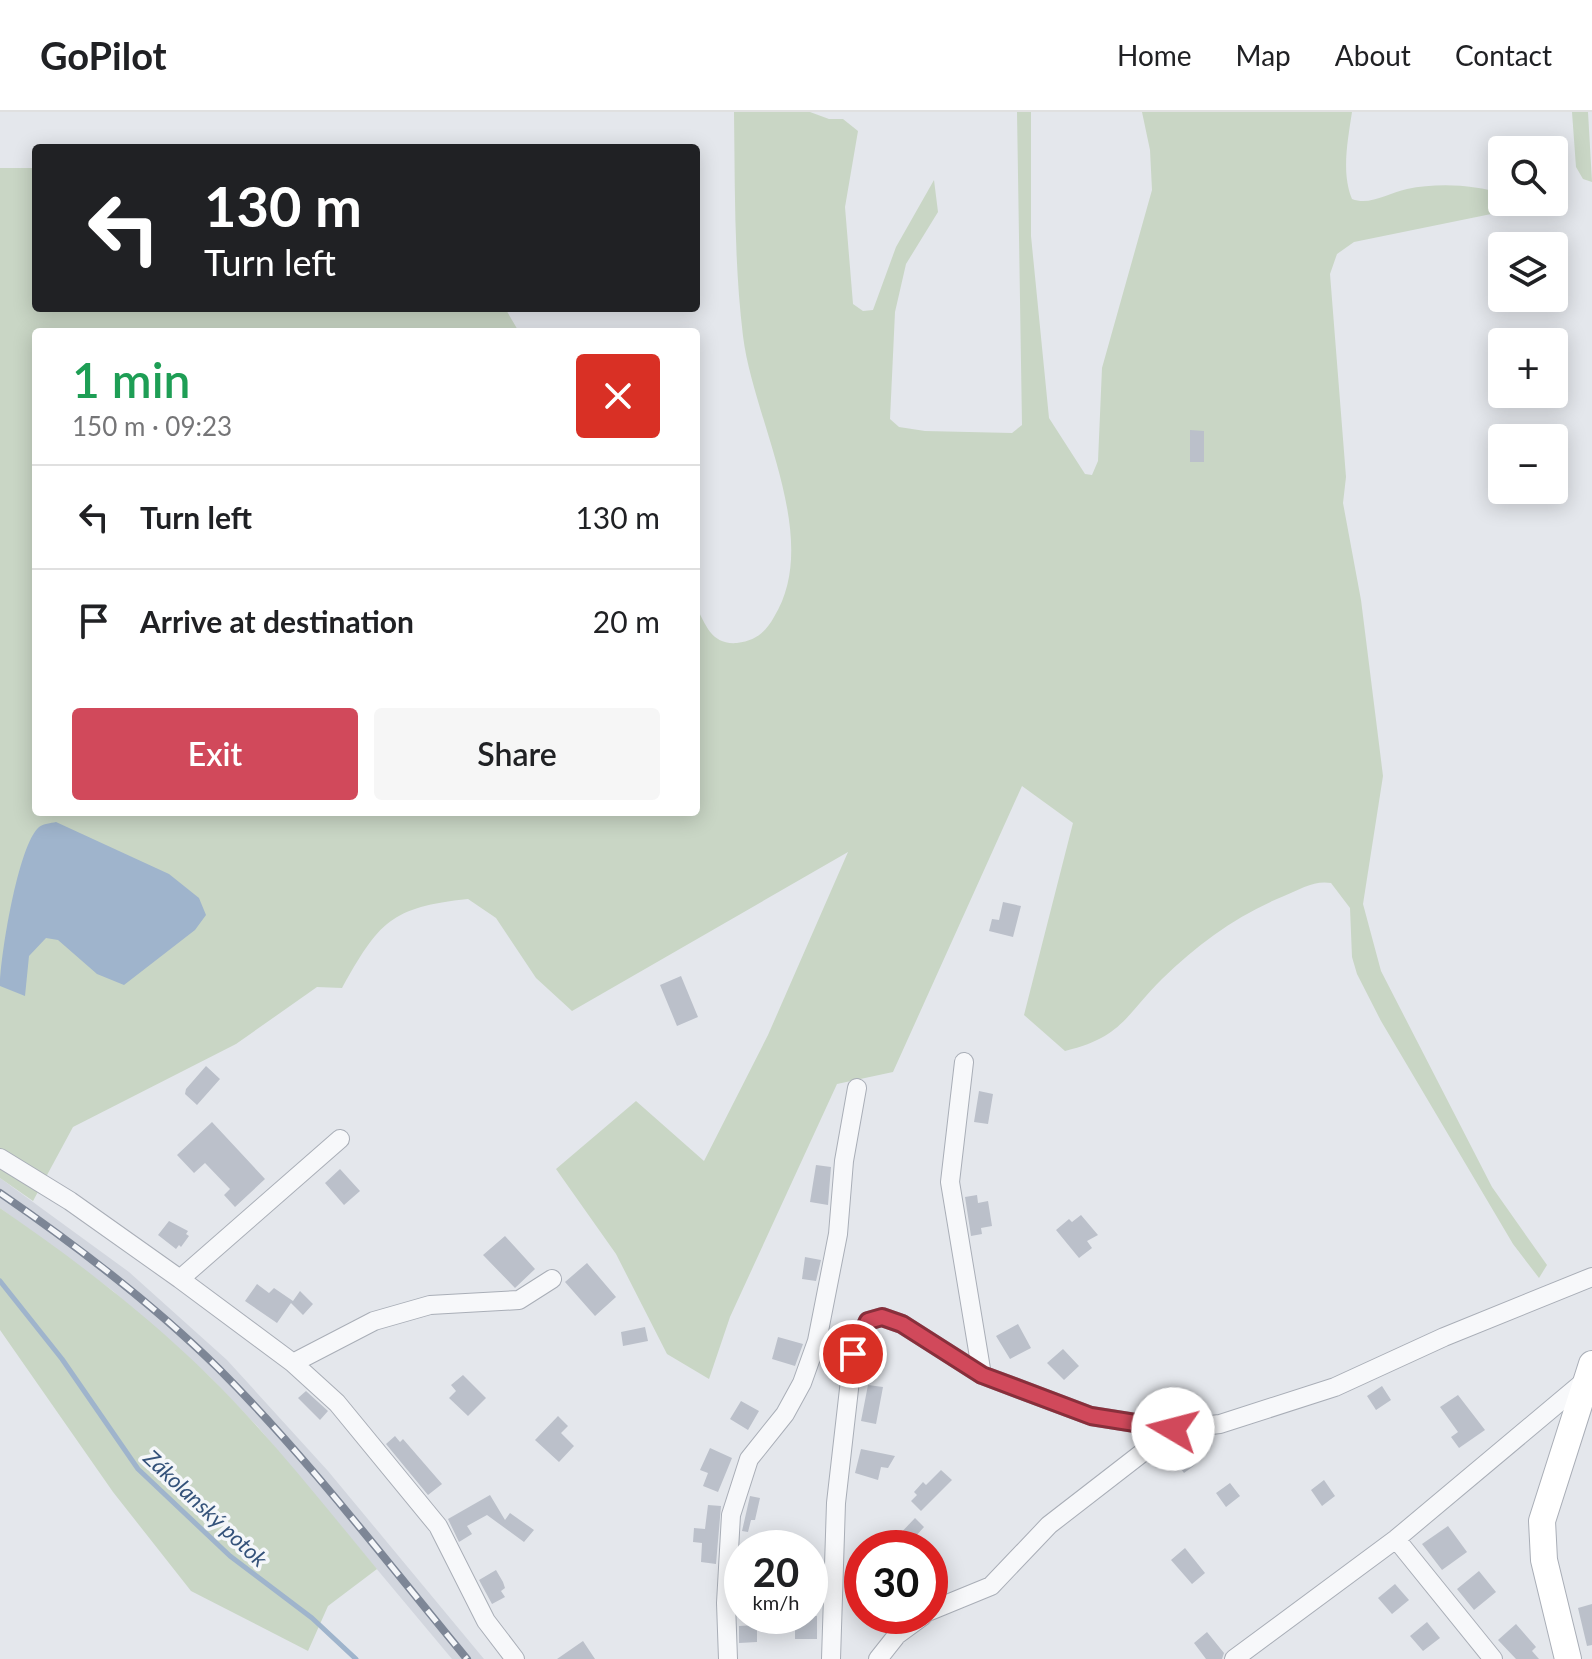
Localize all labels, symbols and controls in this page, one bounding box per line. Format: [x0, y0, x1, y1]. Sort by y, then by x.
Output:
text: GoPilot [40, 32, 167, 78]
text: Home [1117, 38, 1192, 72]
text: Map [1236, 38, 1291, 72]
text: About [1335, 38, 1411, 72]
text: Contact [1455, 38, 1552, 72]
map controls [1488, 136, 1568, 504]
button: search [1488, 136, 1568, 216]
text: 130 m [204, 172, 362, 239]
icon: left [72, 176, 176, 280]
button: layers [1488, 232, 1568, 312]
text: Turn left [204, 240, 336, 284]
button: + [1488, 328, 1568, 408]
text: 1 min [72, 351, 190, 408]
button: close [576, 354, 660, 438]
text: 150 m · 09:23 [72, 410, 232, 442]
button: − [1488, 424, 1568, 504]
icon: left [72, 495, 116, 539]
text: Turn left [140, 499, 252, 535]
text: 130 m [575, 499, 660, 535]
icon: arrive [72, 599, 116, 643]
text: Arrive at destination [140, 603, 414, 639]
text: 20 m [593, 603, 660, 639]
button: Exit [72, 708, 358, 800]
button: Share [374, 708, 660, 800]
pin [819, 1320, 887, 1388]
icon: arrive [831, 1332, 875, 1376]
position arrow [1131, 1387, 1215, 1471]
water label: Zákolanský potok [138, 1443, 274, 1572]
speed limit sign: 30 [844, 1530, 948, 1634]
text: 20 [753, 1548, 799, 1596]
text: km/h [753, 1590, 799, 1614]

